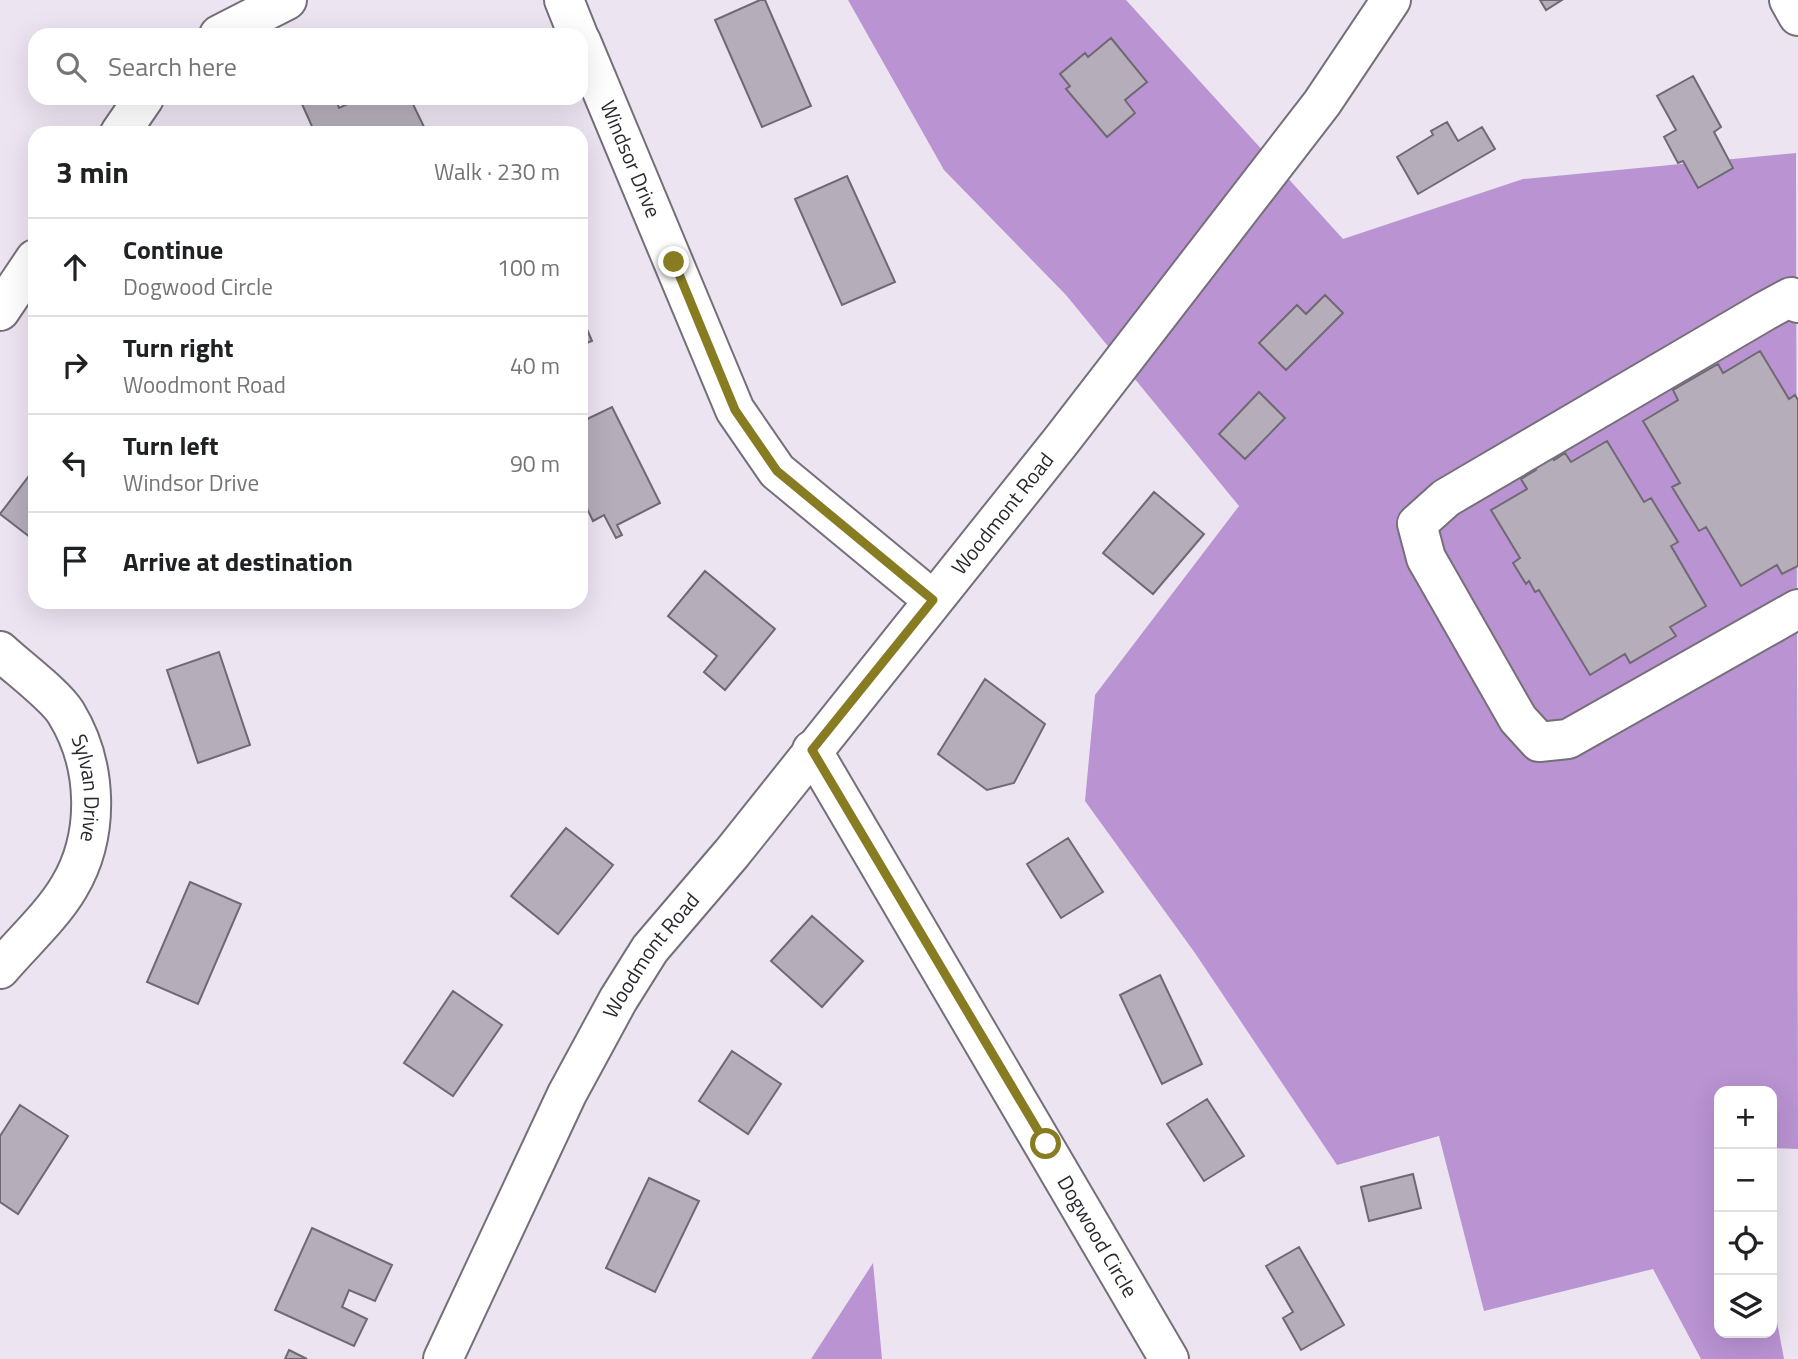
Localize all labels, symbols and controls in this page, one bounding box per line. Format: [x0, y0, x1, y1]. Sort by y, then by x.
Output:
search box [28, 28, 588, 105]
text: Search here [108, 47, 237, 86]
icon: search [52, 48, 90, 86]
street label: Windsor Drive [593, 95, 670, 222]
text: 3 min [56, 149, 129, 195]
text: Walk · 230 m [434, 154, 560, 189]
text: Continue [123, 230, 223, 269]
route end [658, 246, 689, 277]
icon: ahead [56, 248, 94, 286]
text: 100 m [497, 250, 560, 285]
text: Dogwood Circle [123, 269, 273, 304]
text: Turn right [123, 328, 234, 367]
icon: right [56, 346, 94, 384]
text: 40 m [510, 348, 560, 383]
text: Woodmont Road [123, 367, 286, 402]
text: Turn left [123, 426, 218, 465]
icon: left [56, 444, 94, 482]
street label: Woodmont Road [943, 445, 1061, 581]
text: 90 m [510, 446, 560, 481]
text: Windsor Drive [123, 465, 259, 500]
icon: arrive [56, 542, 94, 580]
text: Arrive at destination [123, 542, 353, 581]
street label: Sylvan Drive [63, 729, 108, 845]
street label: Woodmont Road [594, 885, 707, 1024]
map controls [1714, 1086, 1777, 1338]
button: + [1714, 1086, 1777, 1149]
route start [1030, 1128, 1061, 1159]
button: − [1714, 1149, 1777, 1212]
street label: Dogwood Circle [1050, 1169, 1147, 1303]
button: locate [1714, 1212, 1777, 1275]
button: layers [1714, 1275, 1777, 1338]

